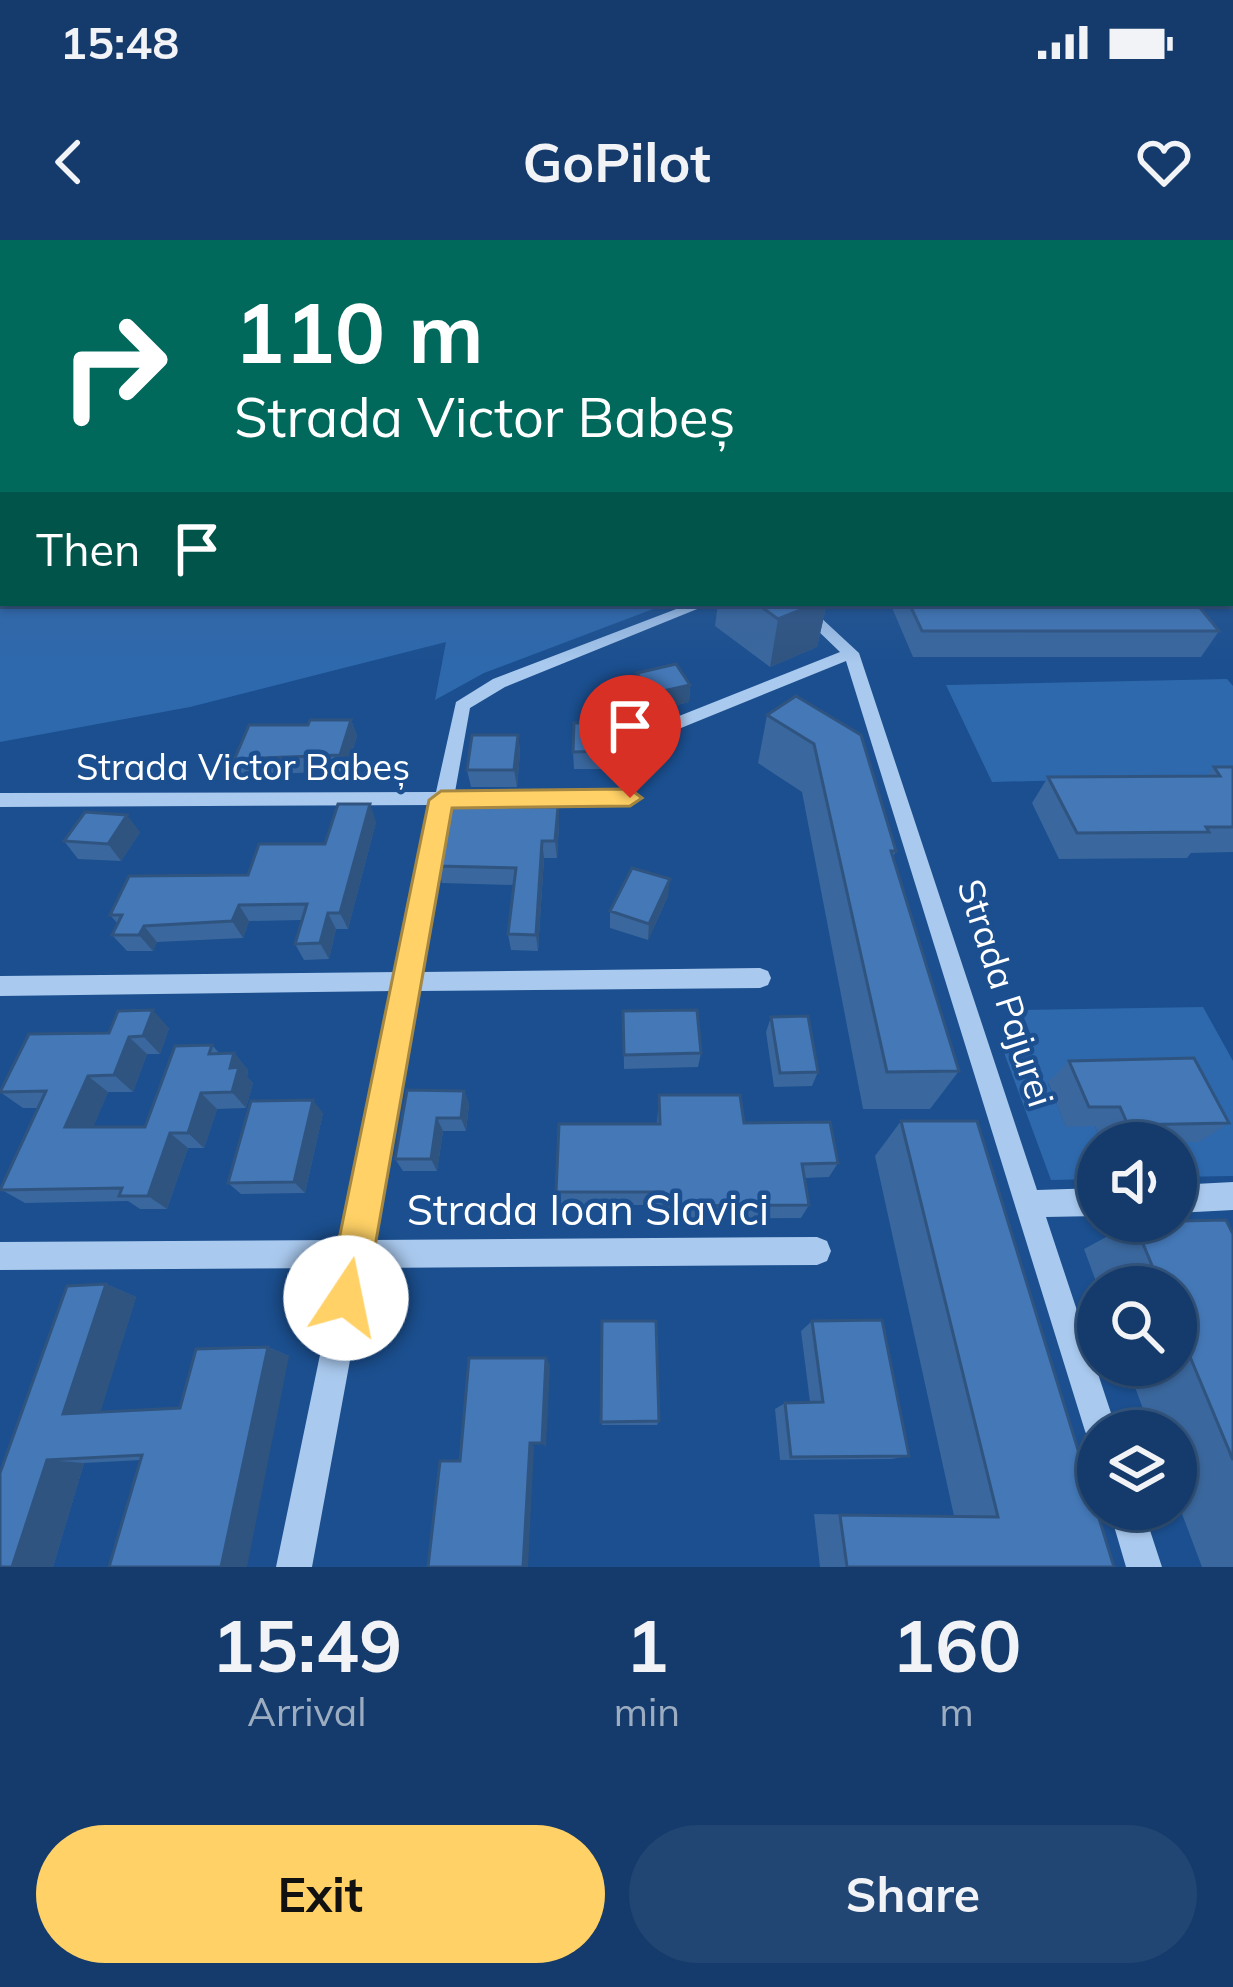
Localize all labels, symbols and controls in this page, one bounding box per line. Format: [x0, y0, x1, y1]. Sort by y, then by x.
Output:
text: 15:48 [60, 14, 179, 70]
text: GoPilot [522, 128, 711, 196]
icon: back [36, 129, 102, 195]
icon: heart [1131, 129, 1197, 195]
text: 110 m [234, 279, 484, 384]
icon: right [36, 288, 192, 444]
text: Strada Victor Babeș [234, 383, 735, 451]
icon: arrive [164, 516, 230, 582]
text: Then [36, 521, 140, 577]
pin [579, 675, 681, 798]
icon: arrive [597, 693, 663, 759]
street label: Strada Victor Babeș [76, 744, 410, 790]
street label: Strada Pajurei [949, 873, 1064, 1112]
map controls [1077, 1122, 1197, 1530]
button: sound [1077, 1122, 1197, 1242]
street label: Strada Ioan Slavici [407, 1183, 769, 1236]
position arrow [283, 1235, 409, 1361]
button: search [1077, 1266, 1197, 1386]
button: layers [1077, 1410, 1197, 1530]
text: 15:49 [212, 1600, 402, 1690]
text: 1 [625, 1600, 669, 1690]
text: 160 [892, 1600, 1021, 1690]
text: Arrival [247, 1687, 367, 1736]
text: min [614, 1687, 680, 1736]
text: m [939, 1687, 974, 1736]
button: Exit [36, 1825, 605, 1963]
button: Share [629, 1825, 1197, 1963]

